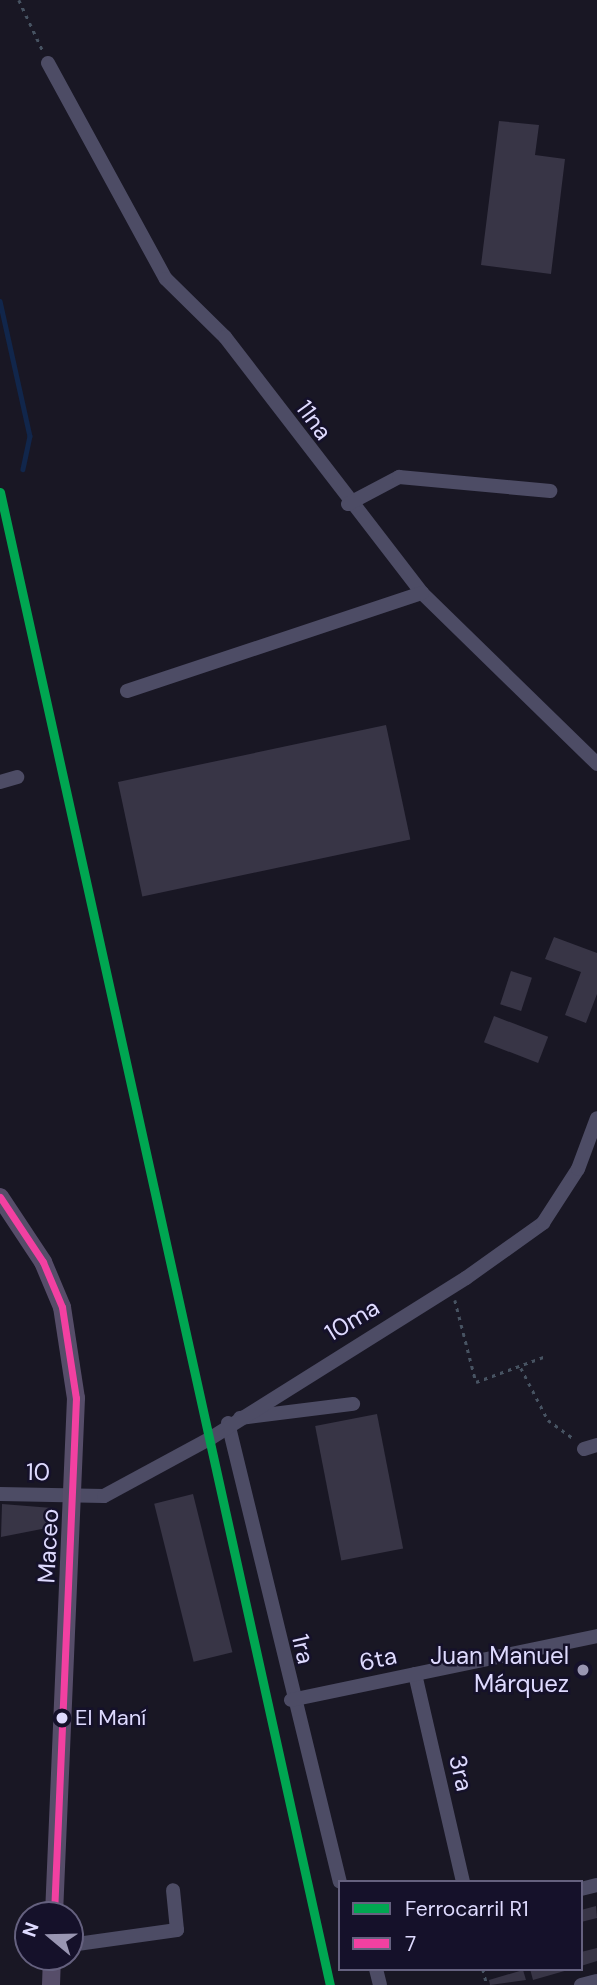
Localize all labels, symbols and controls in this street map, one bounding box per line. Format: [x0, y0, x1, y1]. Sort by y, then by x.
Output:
street label: 11na [290, 395, 338, 445]
street label: 10ma [320, 1293, 384, 1347]
street label: 10 [26, 1457, 50, 1487]
street label: Maceo [32, 1508, 64, 1584]
street label: 1ra [286, 1631, 320, 1667]
street label: 6ta [357, 1641, 399, 1677]
place label: Juan Manuel Márquez [430, 1642, 569, 1698]
marker: Juan Manuel Márquez [575, 1662, 591, 1678]
place label: El Maní [75, 1705, 146, 1731]
marker: El Maní [55, 1711, 69, 1725]
street label: 3ra [443, 1752, 479, 1794]
legend [338, 1880, 583, 1971]
text: Ferrocarril R1 [405, 1895, 529, 1923]
north arrow [14, 1901, 84, 1971]
text: N [16, 1919, 45, 1940]
text: 7 [405, 1930, 416, 1958]

